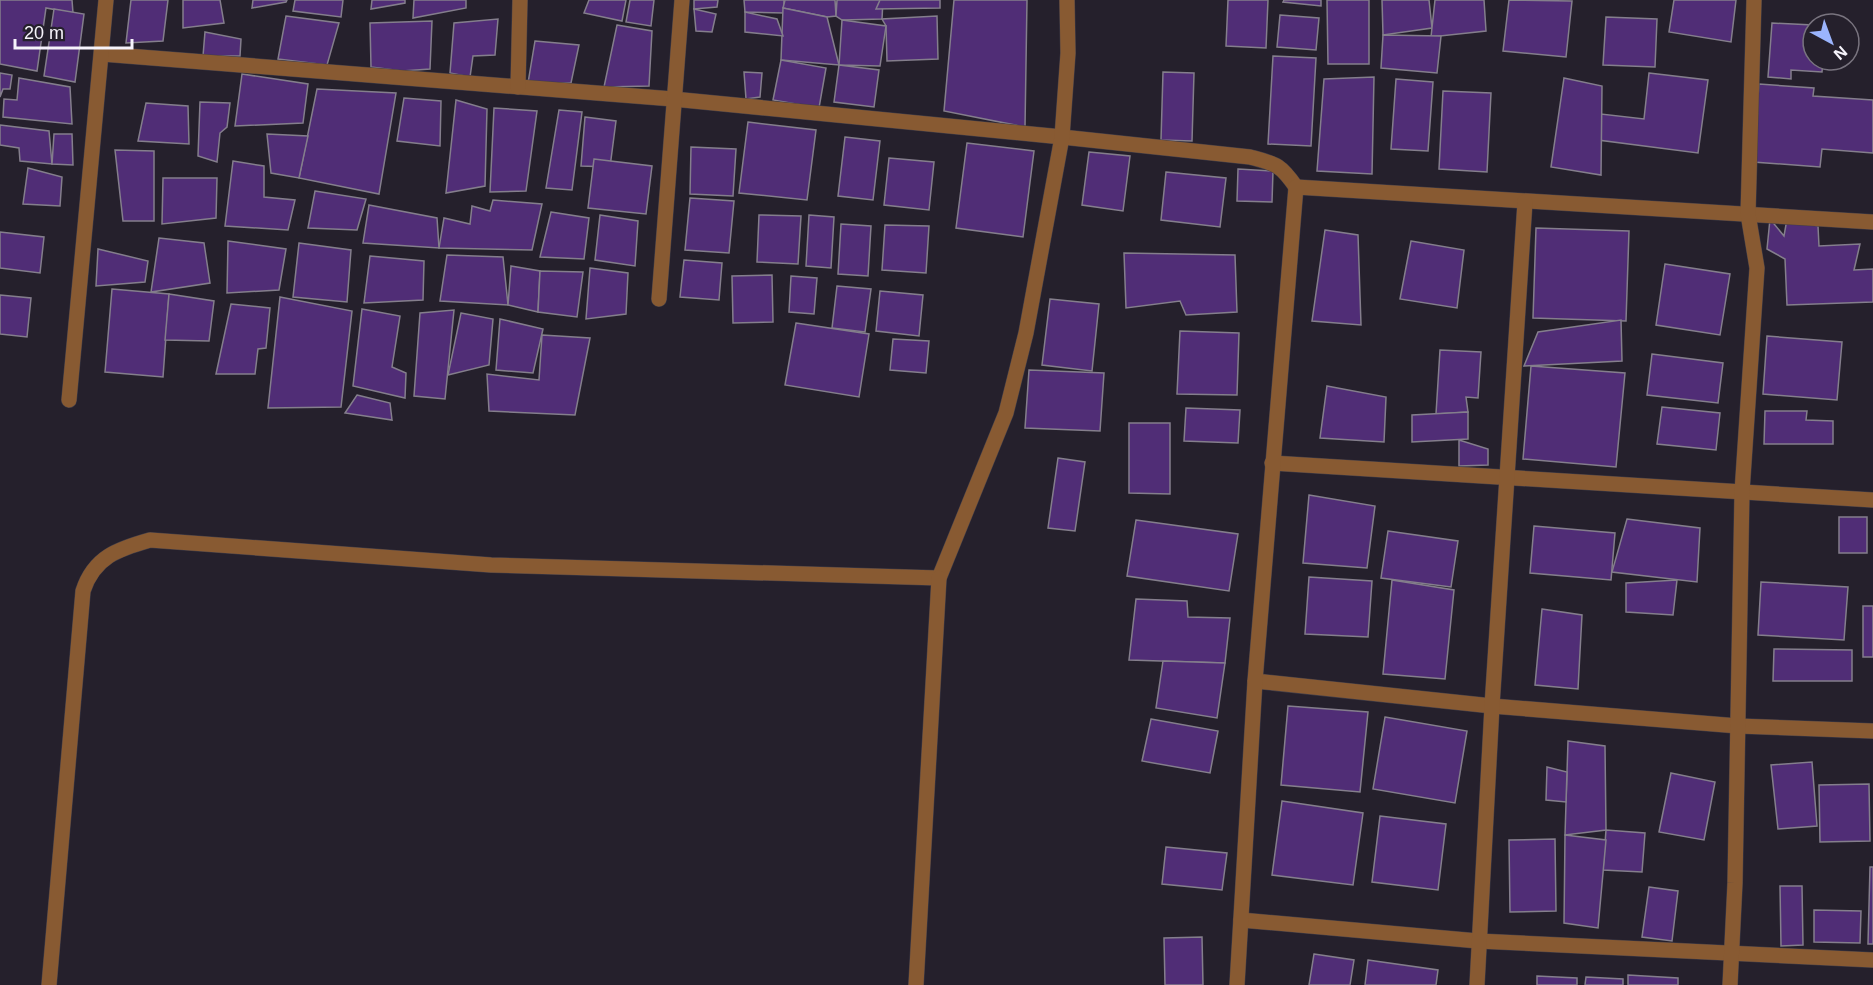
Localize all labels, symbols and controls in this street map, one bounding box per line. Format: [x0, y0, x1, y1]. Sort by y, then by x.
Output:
scale bar [15, 12, 132, 50]
north arrow [1801, 12, 1861, 72]
text: 20 m [24, 23, 64, 43]
text: N [1831, 43, 1850, 63]

